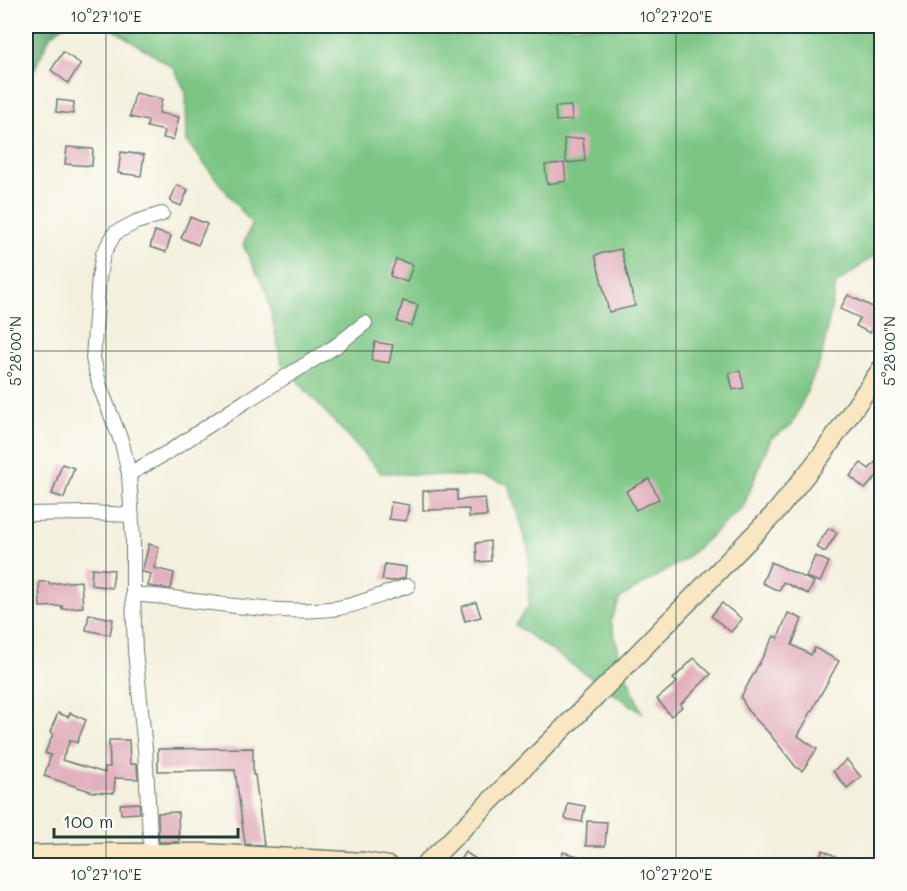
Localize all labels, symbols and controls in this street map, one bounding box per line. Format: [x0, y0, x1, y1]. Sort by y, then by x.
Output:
text: 10°27'10"E [70, 6, 142, 26]
text: 10°27'20"E [639, 6, 713, 26]
text: 5°28'00"N [5, 316, 25, 386]
text: 5°28'00"N [879, 316, 899, 386]
scale bar [54, 801, 238, 839]
text: 100 m [63, 809, 113, 833]
text: 10°27'10"E [70, 864, 142, 884]
text: 10°27'20"E [639, 864, 713, 884]

